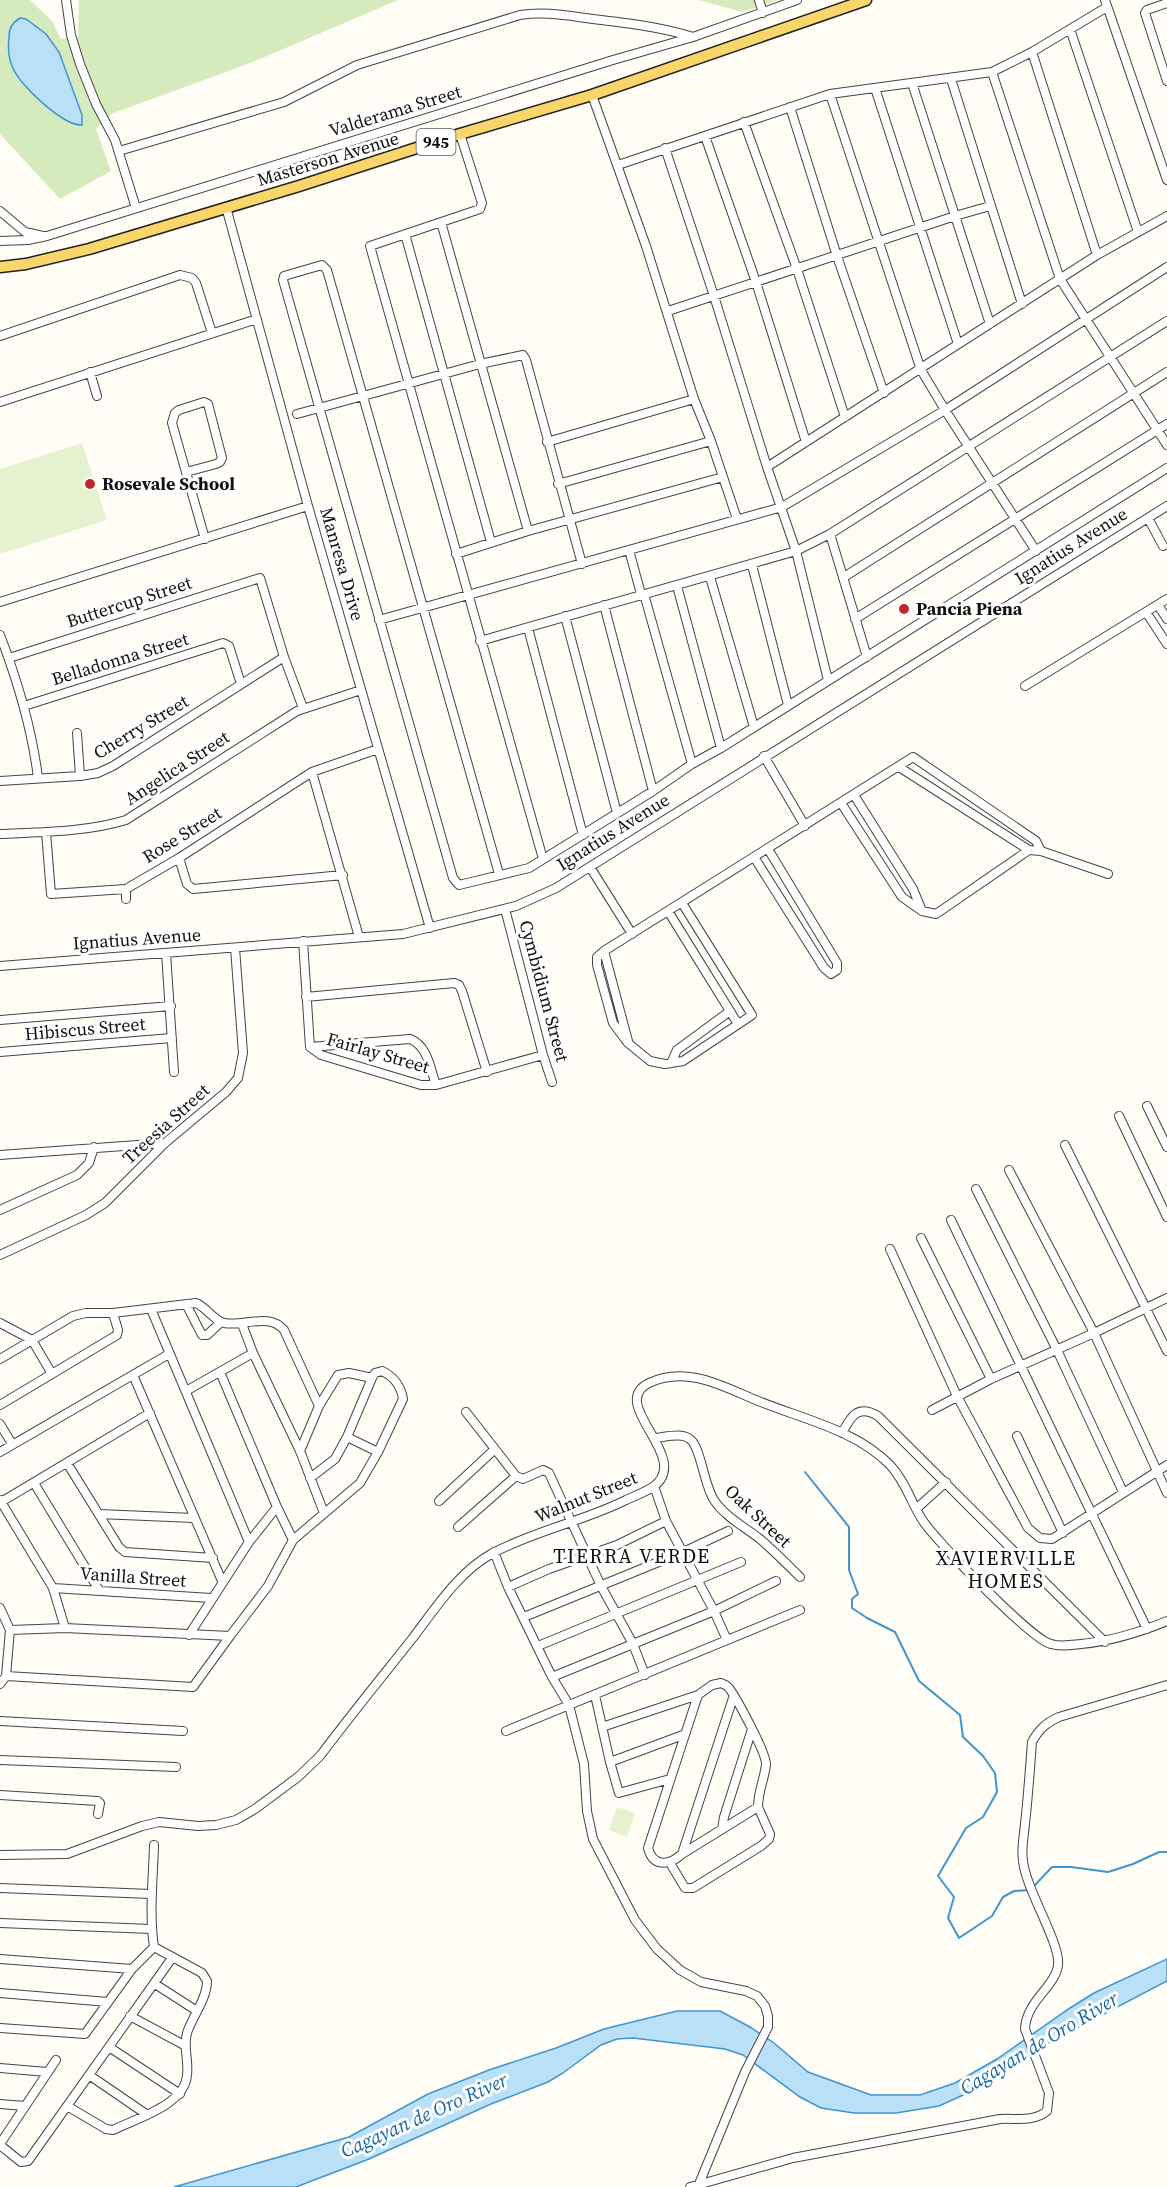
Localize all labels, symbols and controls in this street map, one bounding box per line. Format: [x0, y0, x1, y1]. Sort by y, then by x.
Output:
street label: Valderama Street [326, 78, 464, 143]
street label: Masterson Avenue [254, 125, 402, 192]
road number: 945 [416, 129, 456, 155]
place label: Rosevale School [102, 471, 235, 496]
marker: Rosevale School [83, 477, 97, 491]
street label: Ignatius Avenue [1010, 501, 1132, 590]
street label: Manresa Drive [314, 504, 371, 624]
street label: Buttercup Street [63, 569, 195, 634]
place label: Pancia Piena [916, 596, 1023, 621]
marker: Pancia Piena [897, 602, 911, 616]
street label: Belladonna Street [48, 626, 191, 691]
street label: Cherry Street [89, 688, 193, 765]
street label: Angelica Street [119, 724, 234, 811]
street label: Ignatius Avenue [552, 787, 674, 876]
street label: Rose Street [137, 800, 226, 869]
street label: Cymbidium Street [514, 917, 575, 1065]
street label: Ignatius Avenue [72, 922, 202, 955]
street label: Hibiscus Street [24, 1011, 146, 1046]
street label: Fairlay Street [324, 1026, 433, 1079]
street label: Treesia Street [117, 1078, 215, 1169]
street label: Walnut Street [531, 1465, 641, 1528]
street label: Oak Street [720, 1478, 797, 1553]
district label: TIERRA VERDE [553, 1542, 711, 1570]
district label: XAVIERVILLE HOMES [935, 1544, 1077, 1595]
street label: Vanilla Street [79, 1560, 187, 1593]
water label: Cagayan de Oro River [955, 1984, 1124, 2101]
water label: Cagayan de Oro River [336, 2065, 513, 2164]

